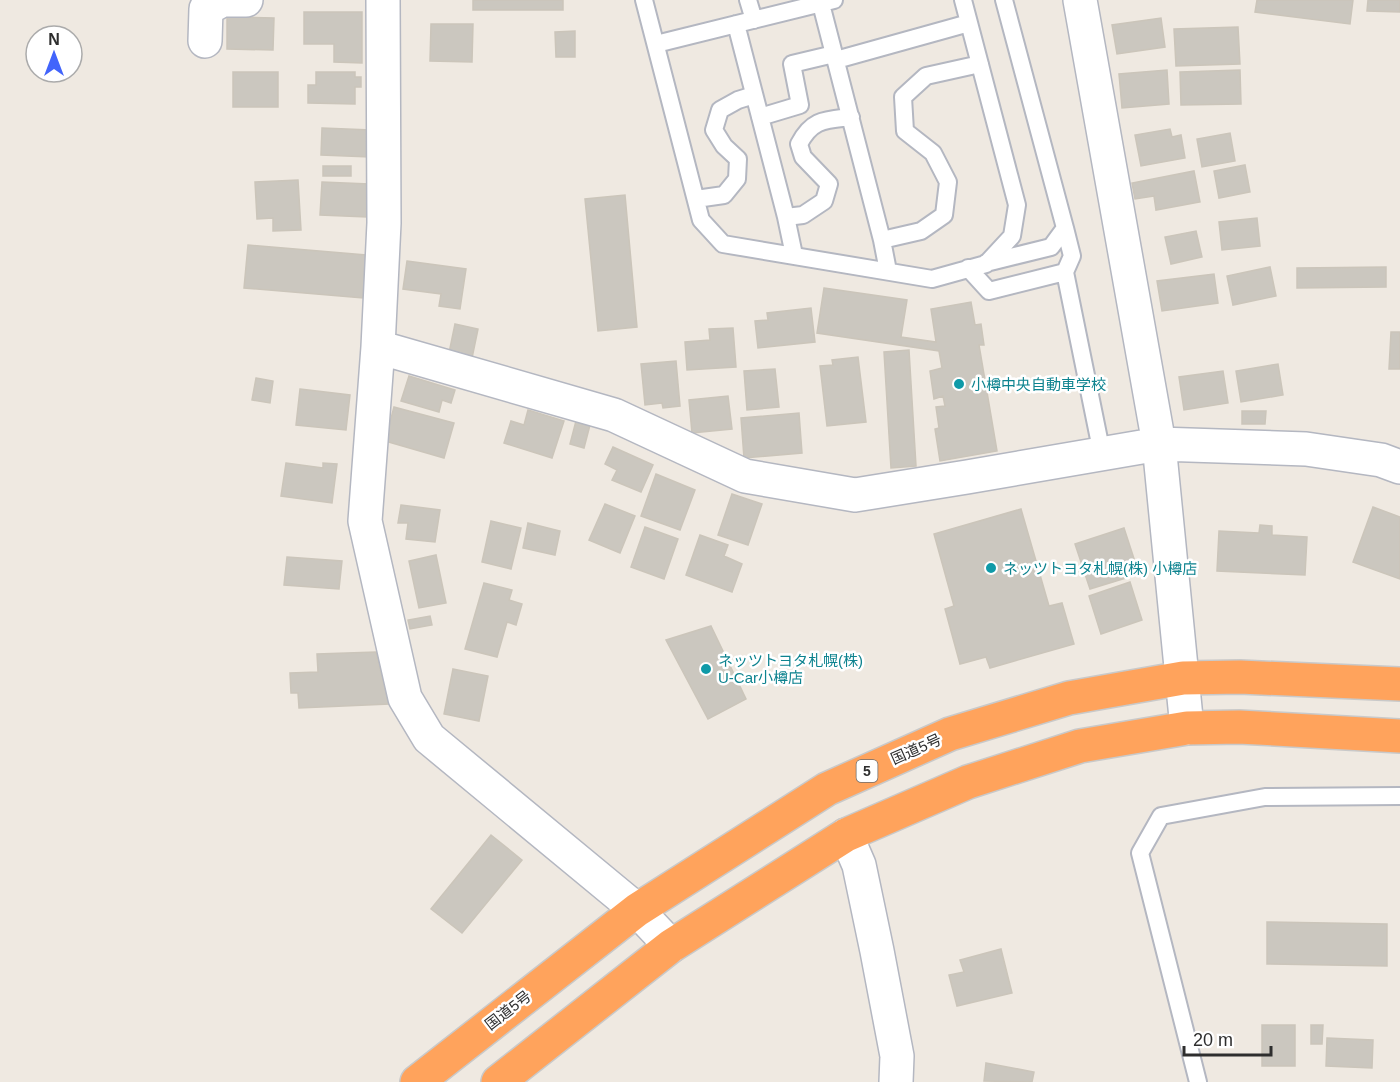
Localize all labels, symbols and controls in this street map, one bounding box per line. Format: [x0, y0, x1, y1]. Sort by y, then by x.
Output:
north arrow [24, 24, 84, 84]
text: N [48, 31, 60, 48]
place label: 小樽中央自動車学校 [971, 376, 1106, 393]
marker: 小樽中央自動車学校 [952, 377, 966, 391]
place label: ネッツトヨタ札幌(株) 小樽店 [1003, 560, 1197, 577]
marker: ネッツトヨタ札幌(株) 小樽店 [984, 561, 998, 575]
place label: ネッツトヨタ札幌(株) U-Car小樽店 [718, 652, 863, 686]
marker: ネッツトヨタ札幌(株) U-Car小樽店 [699, 662, 713, 676]
street label: 国道5号 [888, 730, 944, 768]
road number: 5 [856, 760, 878, 782]
street label: 国道5号 [482, 987, 534, 1033]
scale bar [1184, 1019, 1271, 1057]
text: 20 m [1193, 1030, 1233, 1050]

